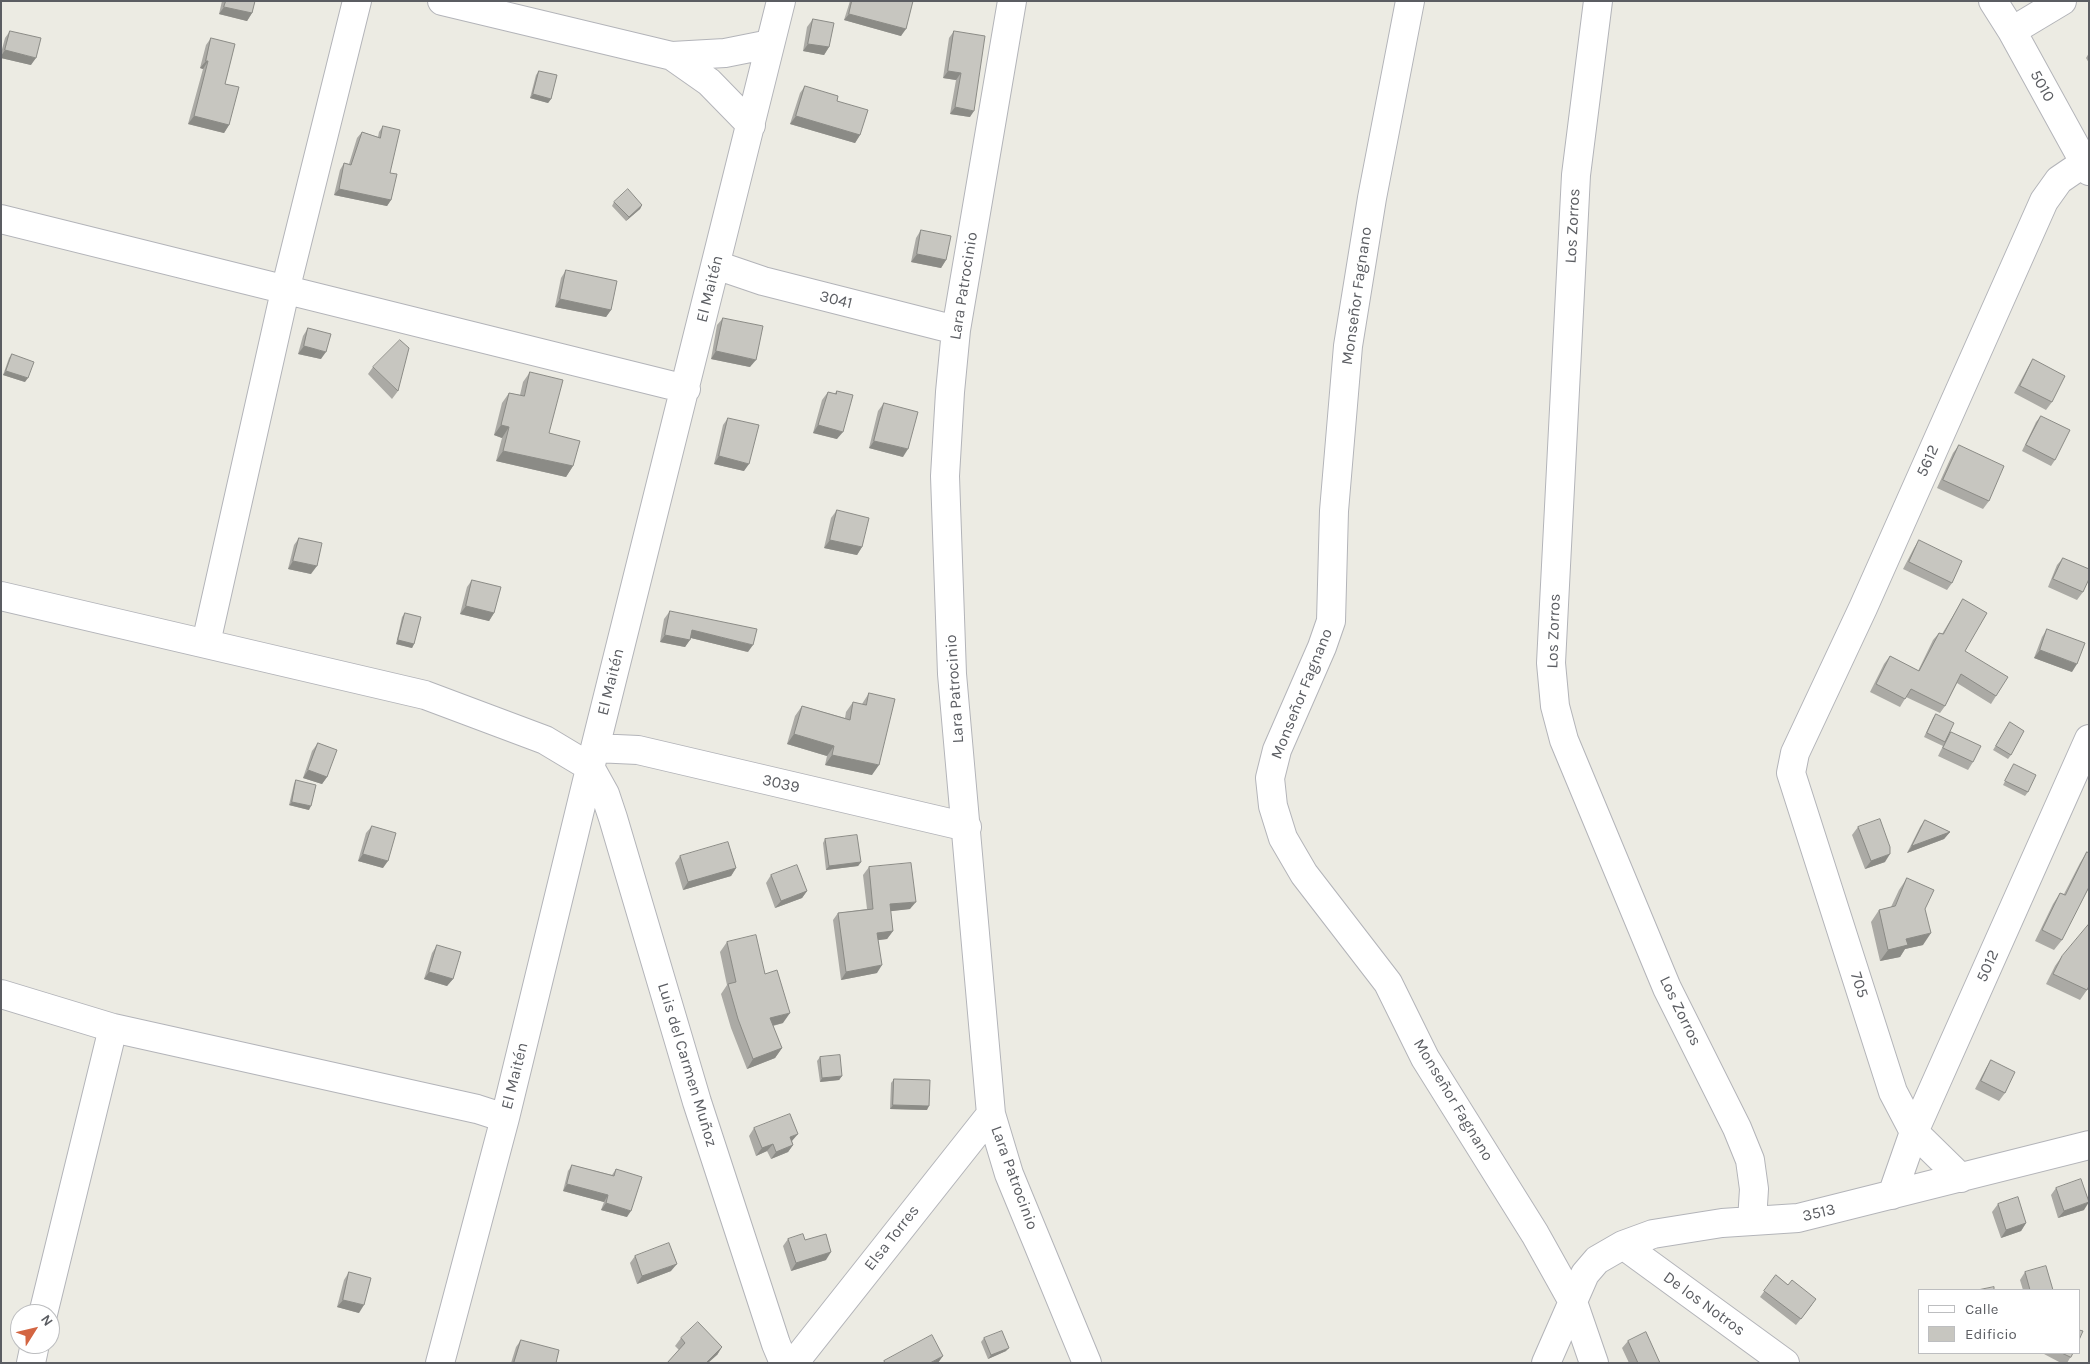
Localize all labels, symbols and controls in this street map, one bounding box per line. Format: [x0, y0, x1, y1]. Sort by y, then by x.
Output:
street label: 5010 [2026, 67, 2058, 105]
street label: Los Zorros [1561, 188, 1585, 264]
street label: Monseñor Fagnano [1338, 226, 1376, 366]
street label: Lara Patrocinio [946, 231, 982, 341]
street label: El Maitén [692, 254, 728, 324]
street label: 3041 [818, 287, 854, 313]
street label: 5612 [1913, 442, 1943, 480]
street label: Los Zorros [1543, 593, 1565, 669]
street label: Monseñor Fagnano [1267, 626, 1337, 762]
street label: Lara Patrocinio [942, 634, 968, 744]
street label: El Maitén [593, 647, 629, 717]
street label: 3039 [760, 770, 802, 798]
street label: 5012 [1973, 947, 2003, 985]
street label: 705 [1846, 970, 1872, 1000]
street label: Los Zorros [1655, 973, 1705, 1049]
street label: Luis del Carmen Muñoz [653, 981, 721, 1149]
street label: Monseñor Fagnano [1409, 1035, 1497, 1165]
street label: El Maitén [497, 1041, 533, 1111]
street label: Lara Patrocinio [986, 1123, 1042, 1233]
street label: 3513 [1801, 1200, 1837, 1226]
street label: Elsa Torres [860, 1201, 924, 1275]
street label: De los Notros [1659, 1268, 1749, 1340]
legend [1918, 1289, 2080, 1354]
text: Calle [1965, 1300, 1999, 1318]
north arrow [10, 1304, 60, 1354]
text: N [37, 1311, 57, 1330]
text: Edificio [1965, 1325, 2017, 1343]

